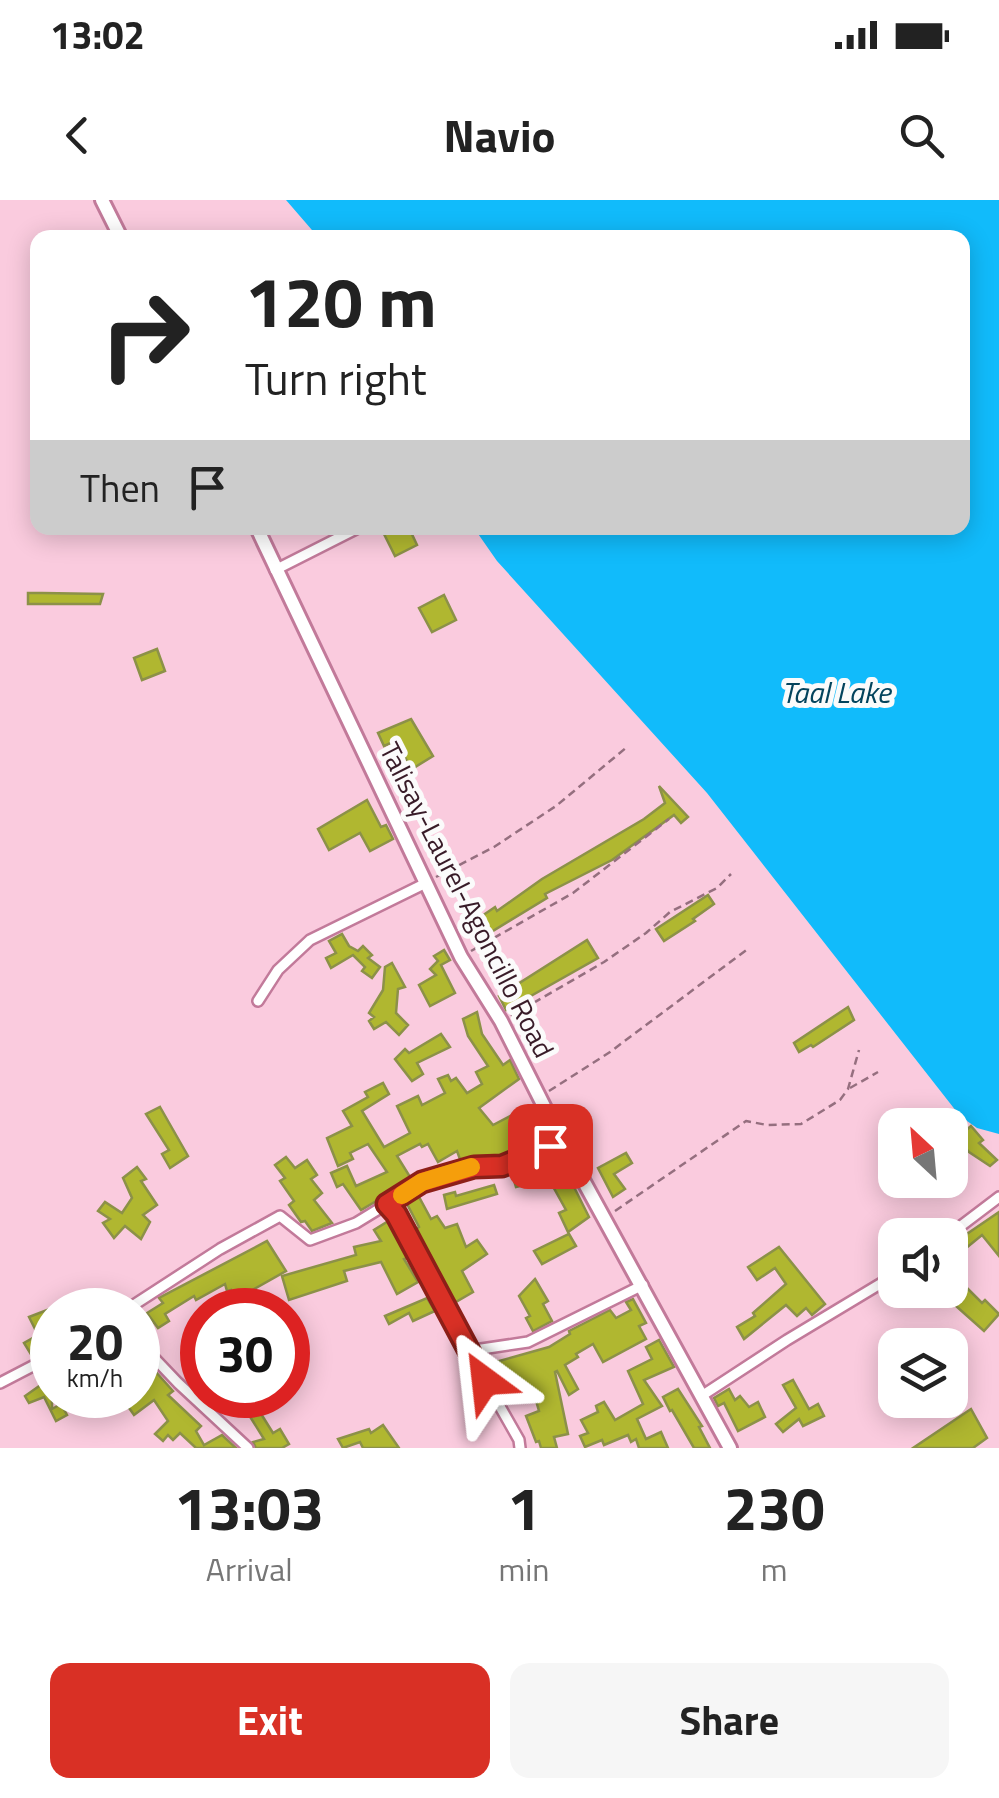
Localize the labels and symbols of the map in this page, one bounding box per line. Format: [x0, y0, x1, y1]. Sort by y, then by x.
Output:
water label: Taal Lake [781, 669, 893, 715]
street label: Talisay-Laurel-Agoncillo Road [369, 735, 566, 1065]
pin [508, 1104, 593, 1189]
north arrow [878, 1108, 968, 1198]
speed limit sign: 30 [180, 1288, 310, 1418]
position arrow [433, 1329, 537, 1433]

